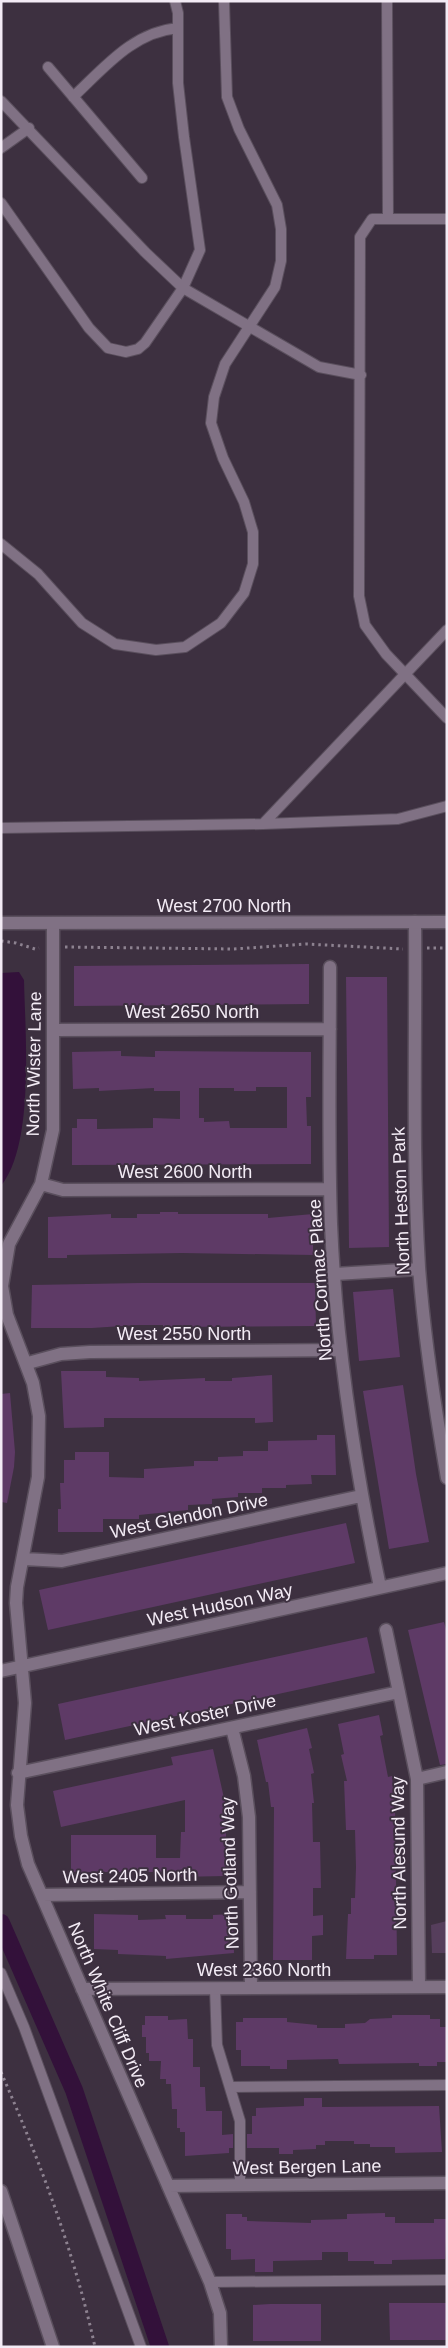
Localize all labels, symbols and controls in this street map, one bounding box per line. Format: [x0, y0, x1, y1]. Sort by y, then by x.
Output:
street label: West 2700 North [157, 896, 291, 916]
street label: North Wister Lane [23, 991, 45, 1137]
street label: West 2650 North [125, 1002, 259, 1022]
street label: North Heston Park [388, 1126, 414, 1275]
street label: West 2600 North [118, 1162, 252, 1182]
street label: North Cormac Place [304, 1198, 336, 1362]
street label: West 2550 North [117, 1324, 251, 1344]
street label: West Glendon Drive [108, 1490, 270, 1542]
street label: West Hudson Way [146, 1580, 294, 1630]
street label: West Koster Drive [132, 1690, 278, 1740]
street label: North Alesund Way [388, 1776, 410, 1930]
street label: North Gotland Way [217, 1796, 243, 1950]
street label: West 2405 North [62, 1865, 198, 1887]
street label: North White Cliff Drive [64, 1919, 152, 2091]
street label: West 2360 North [197, 1960, 331, 1980]
street label: West Bergen Lane [232, 2156, 382, 2178]

